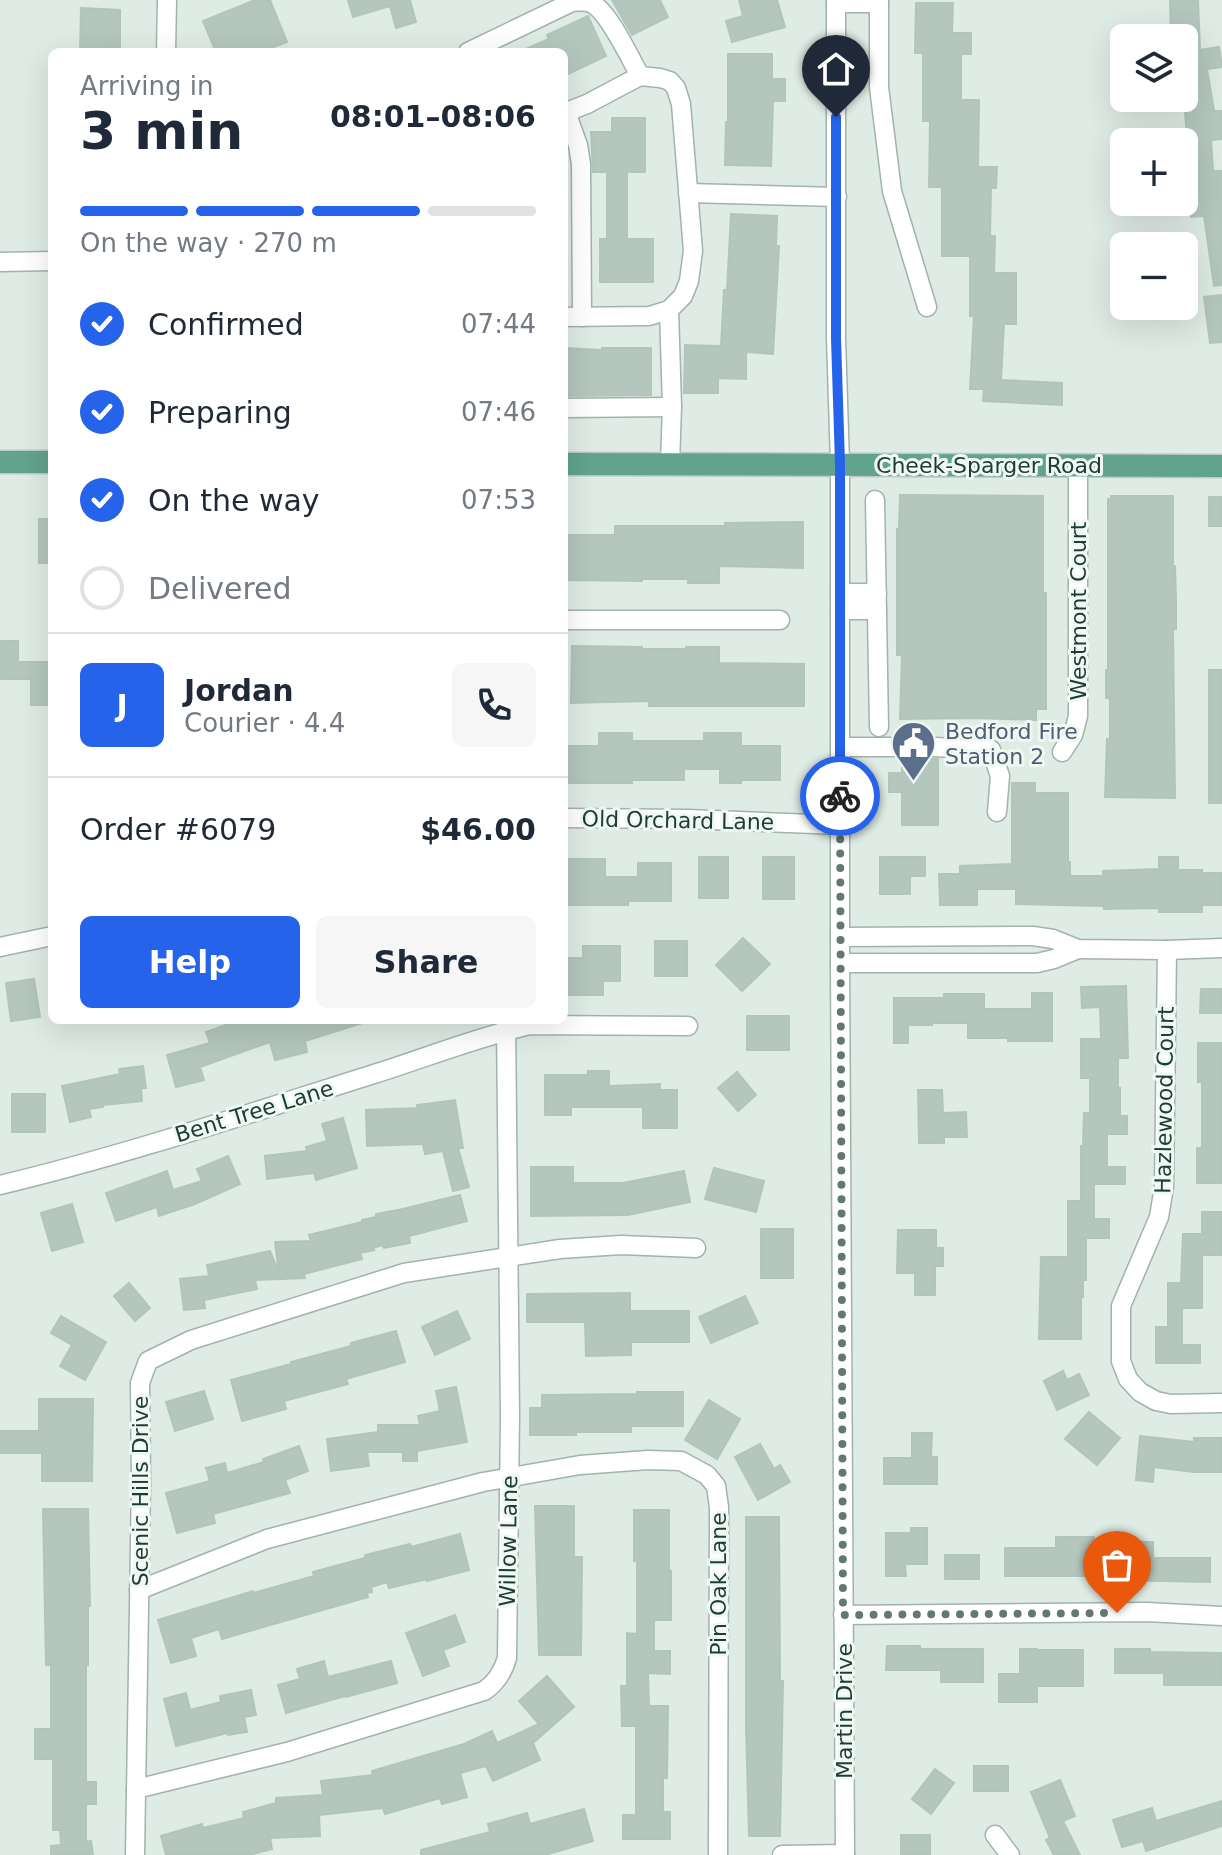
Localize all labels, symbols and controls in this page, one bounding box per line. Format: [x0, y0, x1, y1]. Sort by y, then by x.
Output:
map controls [1110, 24, 1198, 320]
button: layers [1110, 24, 1198, 112]
pin [802, 35, 870, 117]
icon: home [814, 47, 858, 91]
text: Arriving in [80, 71, 214, 101]
text: 08:01–08:06 [330, 99, 536, 134]
text: 3 min [80, 101, 243, 161]
button: + [1110, 128, 1198, 216]
text: On the way · 270 m [80, 228, 337, 258]
button: − [1110, 232, 1198, 320]
icon: check [80, 302, 124, 346]
text: Confirmed [148, 307, 304, 342]
text: 07:44 [461, 309, 536, 339]
icon: check [80, 390, 124, 434]
text: Preparing [148, 395, 292, 430]
text: 07:46 [461, 397, 536, 427]
street label: Cheek-Sparger Road [876, 453, 1102, 478]
icon: check [80, 478, 124, 522]
text: On the way [148, 483, 320, 518]
text: 07:53 [461, 485, 536, 515]
street label: Westmont Court [1066, 521, 1091, 700]
text: Delivered [148, 571, 292, 606]
button: phone [452, 663, 536, 747]
text: Jordan [184, 673, 294, 708]
text: J [116, 688, 128, 723]
text: Courier · 4.4 [184, 708, 345, 738]
place label: Bedford Fire Station 2 [945, 719, 1078, 769]
public building icon: Bedford Fire Station 2 [890, 720, 938, 783]
courier [800, 756, 880, 836]
icon: bike [818, 774, 862, 818]
street label: Old Orchard Lane [581, 806, 775, 835]
text: Order #6079 [80, 812, 276, 847]
text: $46.00 [420, 812, 536, 847]
button: Help [80, 916, 300, 1008]
button: Share [316, 916, 536, 1008]
street label: Hazlewood Court [1150, 1006, 1179, 1194]
street label: Bent Tree Lane [172, 1076, 336, 1147]
street label: Scenic Hills Drive [128, 1396, 153, 1586]
street label: Willow Lane [495, 1475, 522, 1607]
street label: Pin Oak Lane [706, 1512, 731, 1656]
pin [1083, 1531, 1151, 1613]
icon: bag [1095, 1543, 1139, 1587]
street label: Martin Drive [832, 1643, 857, 1779]

